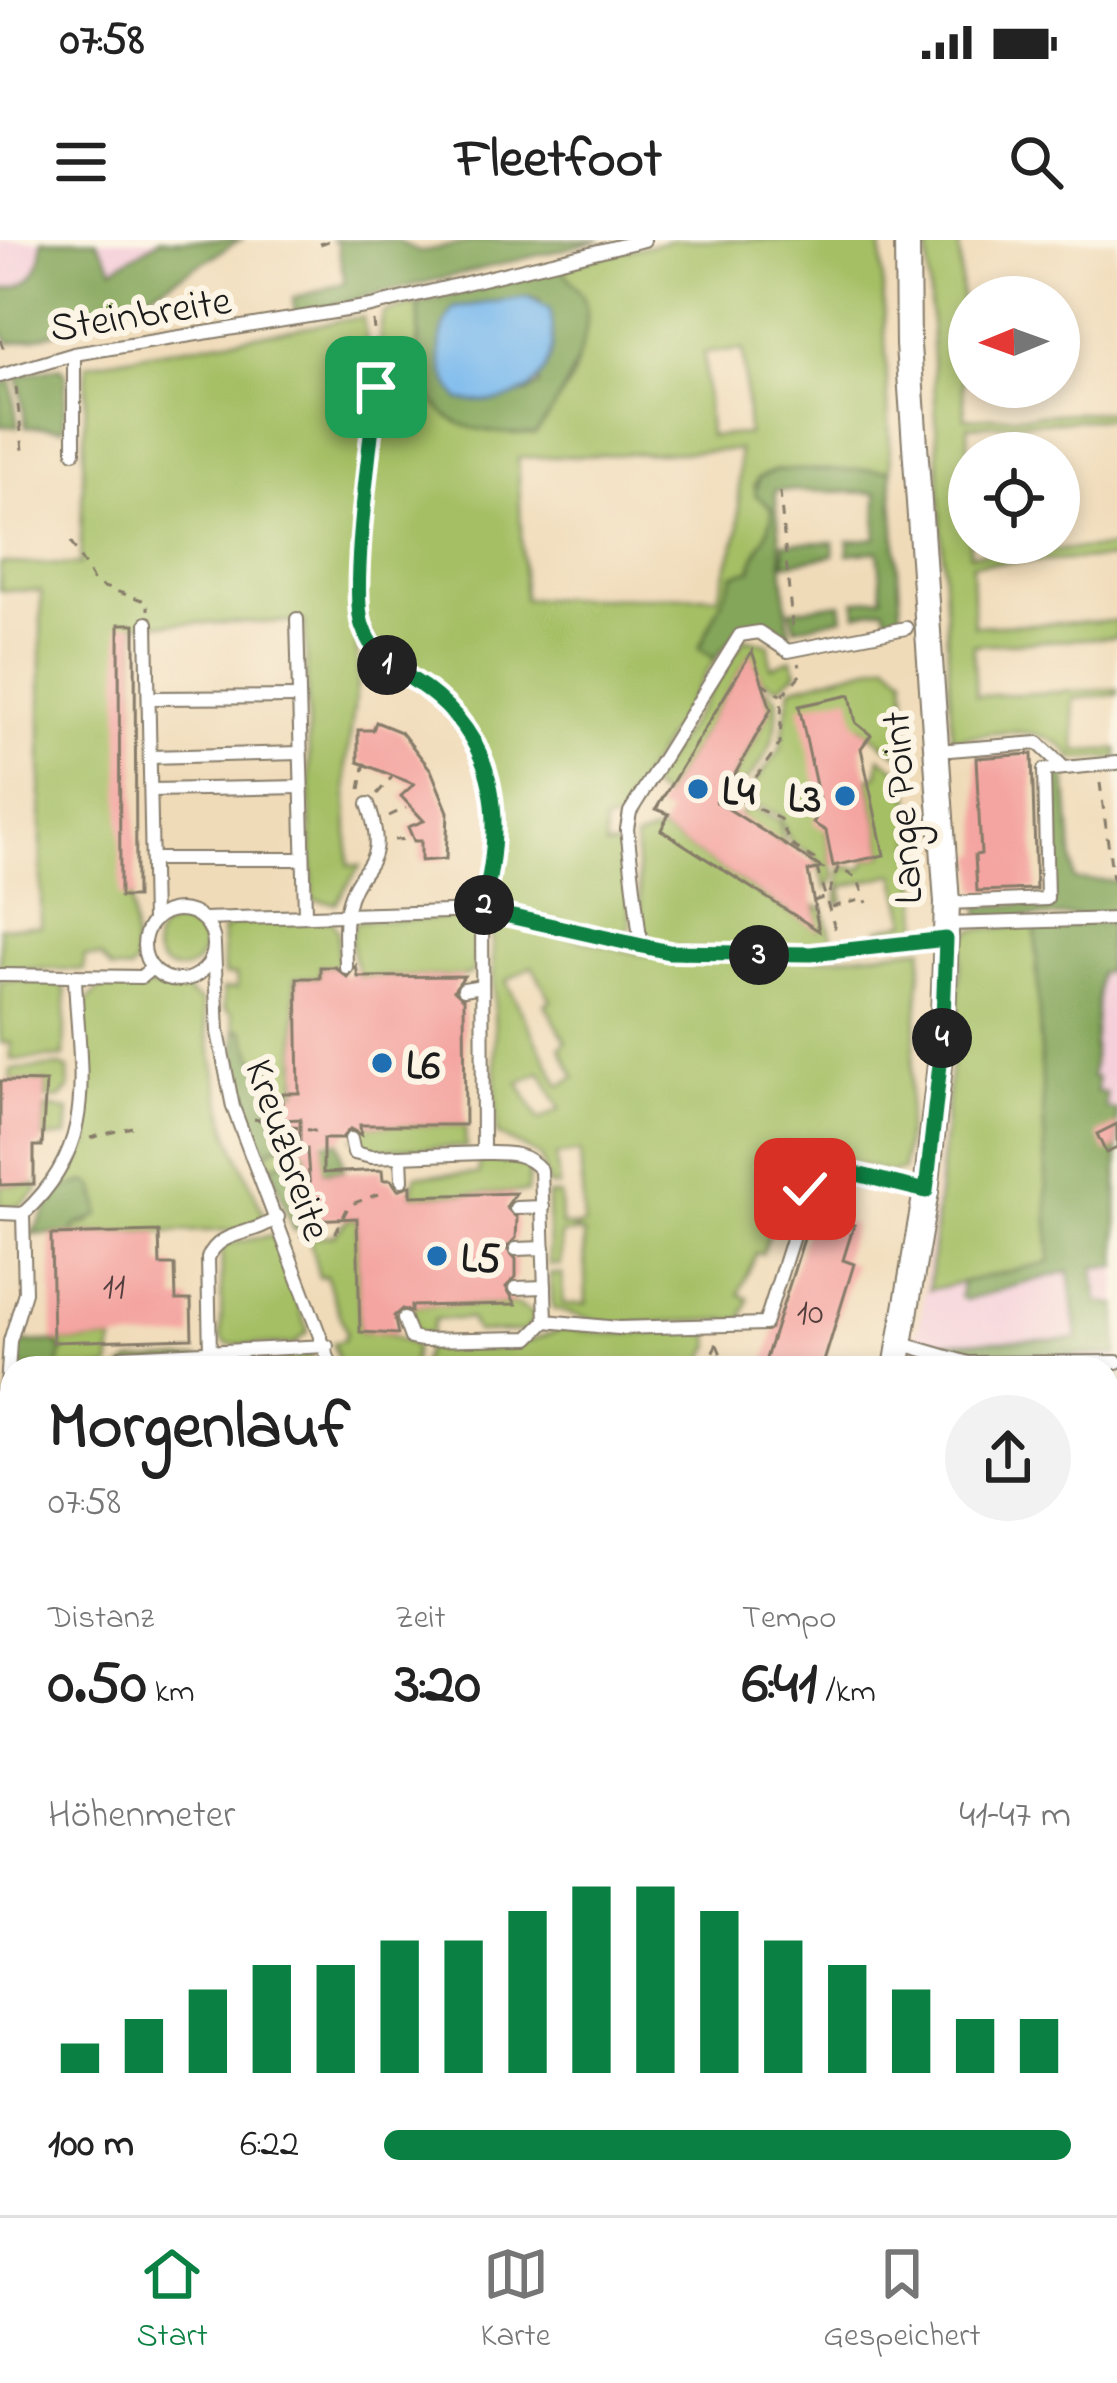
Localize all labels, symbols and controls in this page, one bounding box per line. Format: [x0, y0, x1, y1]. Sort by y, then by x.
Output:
text: 07:58 [60, 9, 144, 75]
text: Fleetfoot [455, 123, 662, 201]
icon: menu [48, 129, 114, 195]
icon: search [1003, 129, 1069, 195]
street label: Steinbreite [46, 272, 236, 361]
north arrow [948, 276, 1080, 408]
map controls [948, 276, 1080, 564]
pin [325, 336, 427, 438]
icon: arrive [343, 354, 409, 420]
button: locate [948, 432, 1080, 564]
pin: 1 [357, 635, 417, 695]
text: 1 [382, 641, 392, 689]
street label: Lange Point [867, 709, 942, 906]
place label: L4 [722, 763, 756, 824]
place label: L3 [788, 770, 821, 831]
marker: L4 [685, 776, 711, 802]
marker: L3 [832, 783, 858, 809]
pin: 2 [454, 875, 514, 935]
text: 2 [476, 881, 492, 929]
pin: 3 [729, 925, 789, 985]
text: 3 [752, 931, 766, 979]
pin: 4 [912, 1008, 972, 1068]
text: 4 [935, 1014, 949, 1062]
place label: L6 [406, 1037, 441, 1098]
marker: L6 [369, 1050, 395, 1076]
street label: Kreuzbreite [226, 1052, 345, 1250]
pin [754, 1138, 856, 1240]
icon: check [772, 1156, 838, 1222]
place label: L5 [461, 1230, 501, 1291]
marker: L5 [424, 1243, 450, 1269]
house number: 11 [103, 1262, 125, 1315]
house number: 10 [797, 1288, 824, 1341]
text: Morgenlauf [48, 1382, 350, 1478]
button: share [945, 1395, 1071, 1521]
text: 07:58 [48, 1475, 121, 1532]
text: Distanz [48, 1595, 154, 1643]
text: Zeit [395, 1595, 446, 1643]
text: Tempo [742, 1595, 836, 1643]
text: 0.50 [48, 1643, 146, 1730]
text: 3:20 [395, 1643, 481, 1730]
text: 6:41 [742, 1643, 817, 1730]
text: km [146, 1669, 195, 1717]
text: /km [817, 1669, 876, 1717]
text: Höhenmeter [48, 1788, 235, 1845]
text: 41–47 m [959, 1788, 1071, 1845]
text: 100 m [48, 2117, 134, 2174]
text: 6:22 [240, 2117, 299, 2174]
tab: Start [136, 2241, 208, 2361]
tab: Karte [481, 2241, 550, 2361]
tab: Gespeichert [823, 2241, 981, 2361]

